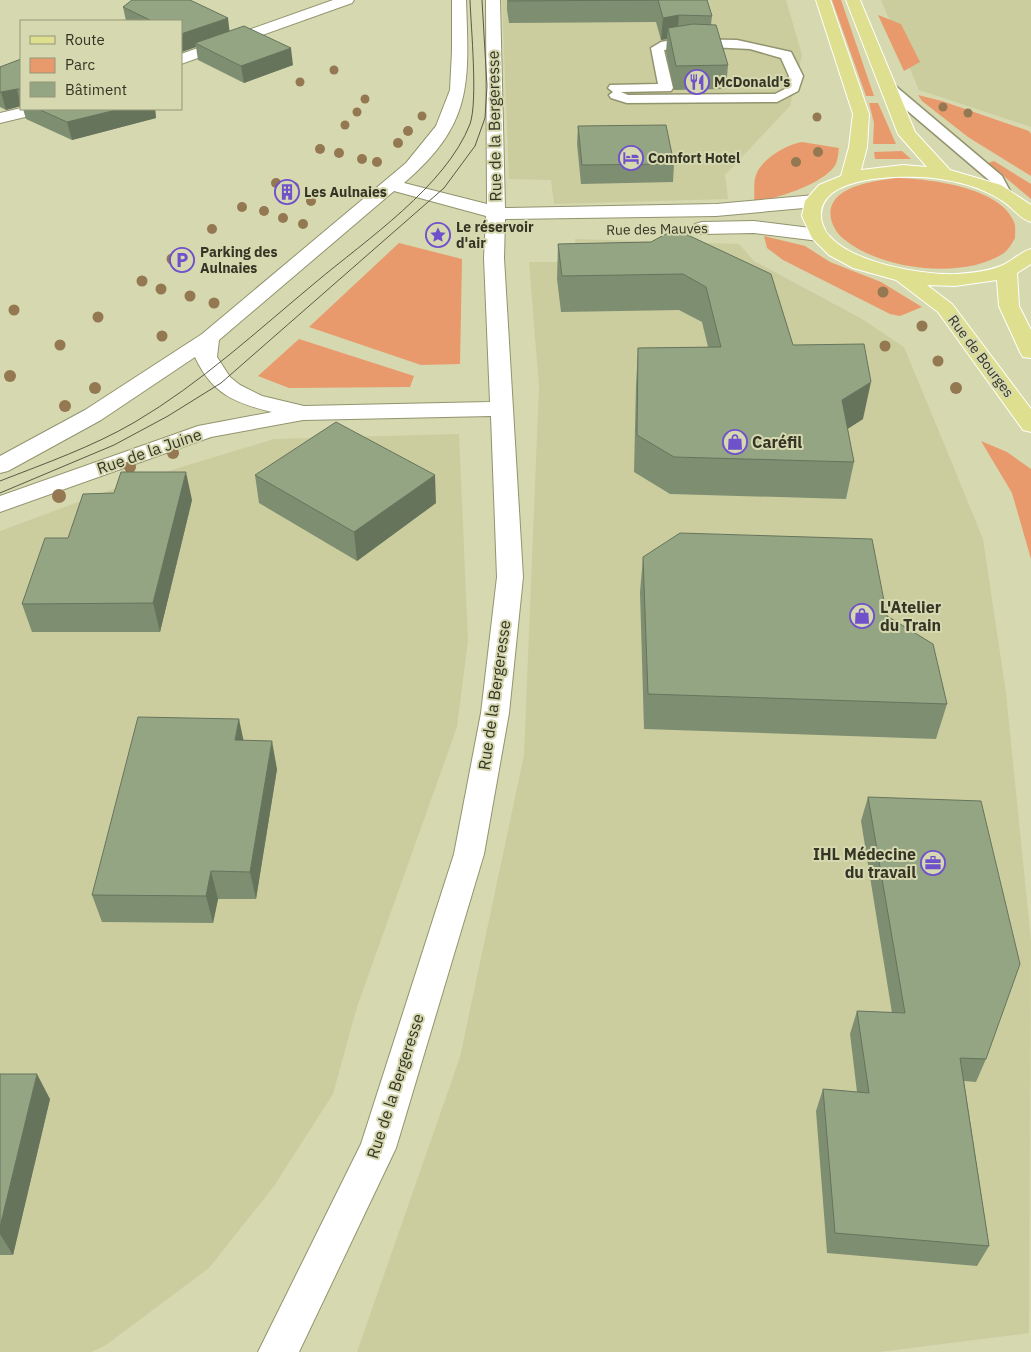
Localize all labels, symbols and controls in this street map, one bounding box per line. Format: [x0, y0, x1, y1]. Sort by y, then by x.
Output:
legend [20, 20, 182, 110]
text: Route [65, 30, 105, 49]
street label: Rue de la Bergeresse [483, 50, 505, 202]
text: Parc [65, 55, 95, 74]
restaurant icon: McDonald's [684, 69, 710, 95]
place label: McDonald's [714, 73, 790, 91]
text: Bâtiment [65, 80, 127, 99]
hotel icon: Comfort Hotel [618, 145, 644, 171]
place label: Comfort Hotel [648, 149, 740, 167]
building icon: Les Aulnaies [274, 179, 300, 205]
place label: Les Aulnaies [304, 183, 387, 201]
place label: Le réservoir d'air [456, 218, 534, 252]
street label: Rue des Mauves [606, 219, 708, 239]
place icon: Le réservoir d'air [425, 222, 451, 248]
place label: Parking des Aulnaies [200, 243, 278, 277]
parking icon: Parking des Aulnaies [169, 247, 195, 273]
street label: Rue de Bourges [944, 311, 1018, 401]
street label: Rue de la Juine [94, 424, 204, 478]
shop icon: Caréfil [722, 429, 748, 455]
place label: Caréfil [752, 432, 802, 452]
place label: L'Atelier du Train [880, 597, 942, 635]
shop icon: L'Atelier du Train [849, 603, 875, 629]
street label: Rue de la Bergeresse [474, 619, 514, 771]
place label: IHL Médecine du travail [813, 844, 916, 882]
office icon: IHL Médecine du travail [920, 850, 946, 876]
street label: Rue de la Bergeresse [362, 1011, 428, 1161]

